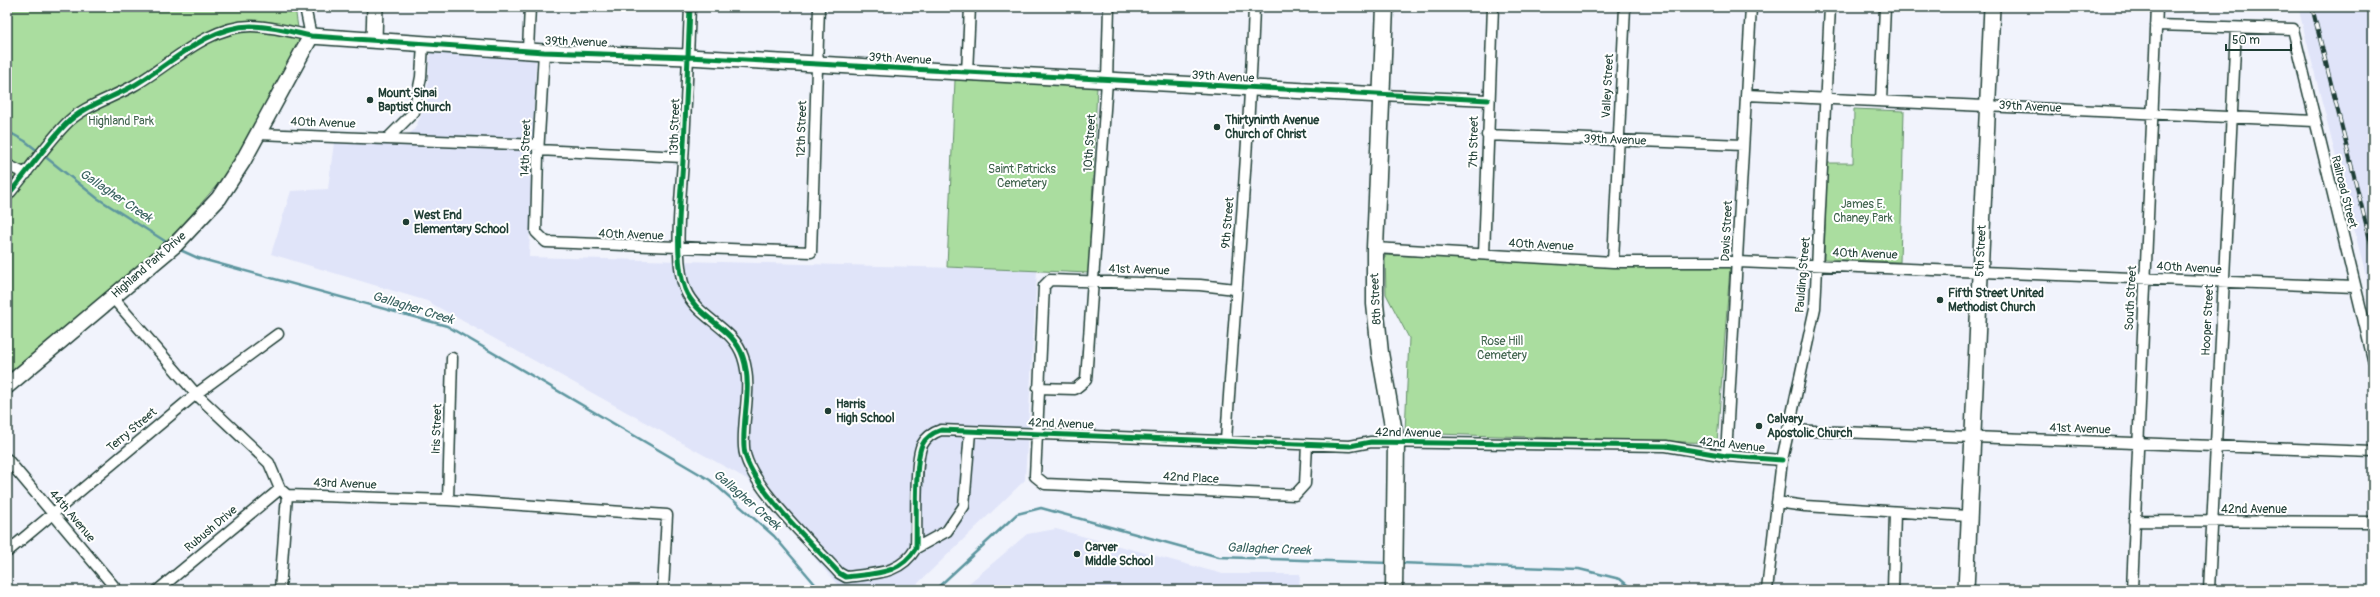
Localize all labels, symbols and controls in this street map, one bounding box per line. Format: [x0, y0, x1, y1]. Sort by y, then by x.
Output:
scale bar [2226, 26, 2291, 52]
street label: 39th Avenue [544, 33, 608, 51]
text: 50 m [2232, 33, 2260, 48]
street label: 39th Avenue [868, 50, 932, 68]
street label: Valley Street [1599, 53, 1617, 119]
street label: 39th Avenue [1191, 68, 1255, 86]
place label: Mount Sinai Baptist Church [378, 86, 451, 115]
marker: Mount Sinai Baptist Church [365, 95, 375, 105]
street label: 13th Street [667, 98, 683, 156]
street label: 39th Avenue [1998, 98, 2062, 116]
street label: 12th Street [794, 100, 810, 158]
street label: 10th Street [1080, 113, 1100, 173]
place label: Thirtyninth Avenue Church of Christ [1224, 113, 1320, 142]
park label: Highland Park [88, 114, 154, 129]
street label: 40th Avenue [290, 114, 356, 132]
street label: 7th Street [1466, 116, 1482, 168]
street label: 14th Street [518, 119, 535, 177]
marker: Thirtyninth Avenue Church of Christ [1212, 122, 1222, 132]
street label: 39th Avenue [1583, 131, 1647, 149]
street label: Railroad Street [2328, 154, 2360, 230]
park label: Saint Patricks Cemetery [988, 162, 1057, 191]
water label: Gallagher Creek [77, 166, 157, 227]
street label: 9th Street [1218, 196, 1238, 249]
park label: James E. Chaney Park [1833, 197, 1893, 226]
street label: Davis Street [1718, 200, 1736, 262]
place label: West End Elementary School [414, 208, 509, 237]
marker: West End Elementary School [401, 217, 411, 227]
street label: 5th Street [1972, 224, 1990, 277]
street label: 40th Avenue [598, 226, 664, 244]
street label: Highland Park Drive [109, 228, 189, 302]
street label: 40th Avenue [1508, 236, 1574, 254]
street label: Paulding Street [1792, 236, 1814, 314]
street label: 40th Avenue [1832, 245, 1898, 263]
street label: 40th Avenue [2156, 259, 2222, 277]
street label: 41st Avenue [1108, 261, 1170, 279]
street label: South Street [2122, 265, 2140, 331]
street label: 8th Street [1367, 273, 1385, 325]
street label: Hooper Street [2199, 284, 2217, 356]
place label: Fifth Street United Methodist Church [1948, 286, 2044, 315]
water label: Gallagher Creek [370, 288, 457, 328]
marker: Fifth Street United Methodist Church [1935, 295, 1945, 305]
park label: Rose Hill Cemetery [1477, 334, 1527, 363]
place label: Harris High School [836, 397, 895, 426]
street label: Iris Street [429, 403, 445, 454]
street label: Terry Street [104, 405, 160, 455]
marker: Harris High School [823, 406, 833, 416]
place label: Calvary Apostolic Church [1767, 412, 1853, 441]
street label: 42nd Avenue [1028, 415, 1094, 433]
street label: 41st Avenue [2049, 420, 2111, 438]
marker: Calvary Apostolic Church [1754, 421, 1764, 431]
street label: 42nd Avenue [1375, 425, 1441, 441]
street label: 42nd Avenue [1698, 434, 1766, 456]
water label: Gallagher Creek [710, 466, 785, 535]
street label: 42nd Place [1163, 469, 1219, 487]
street label: 43rd Avenue [313, 475, 377, 493]
street label: 44th Avenue [46, 487, 98, 545]
street label: 42nd Avenue [2221, 502, 2287, 517]
street label: Rubush Drive [182, 503, 240, 555]
place label: Carver Middle School [1085, 540, 1154, 569]
water label: Gallagher Creek [1227, 540, 1313, 559]
marker: Carver Middle School [1072, 549, 1082, 559]

